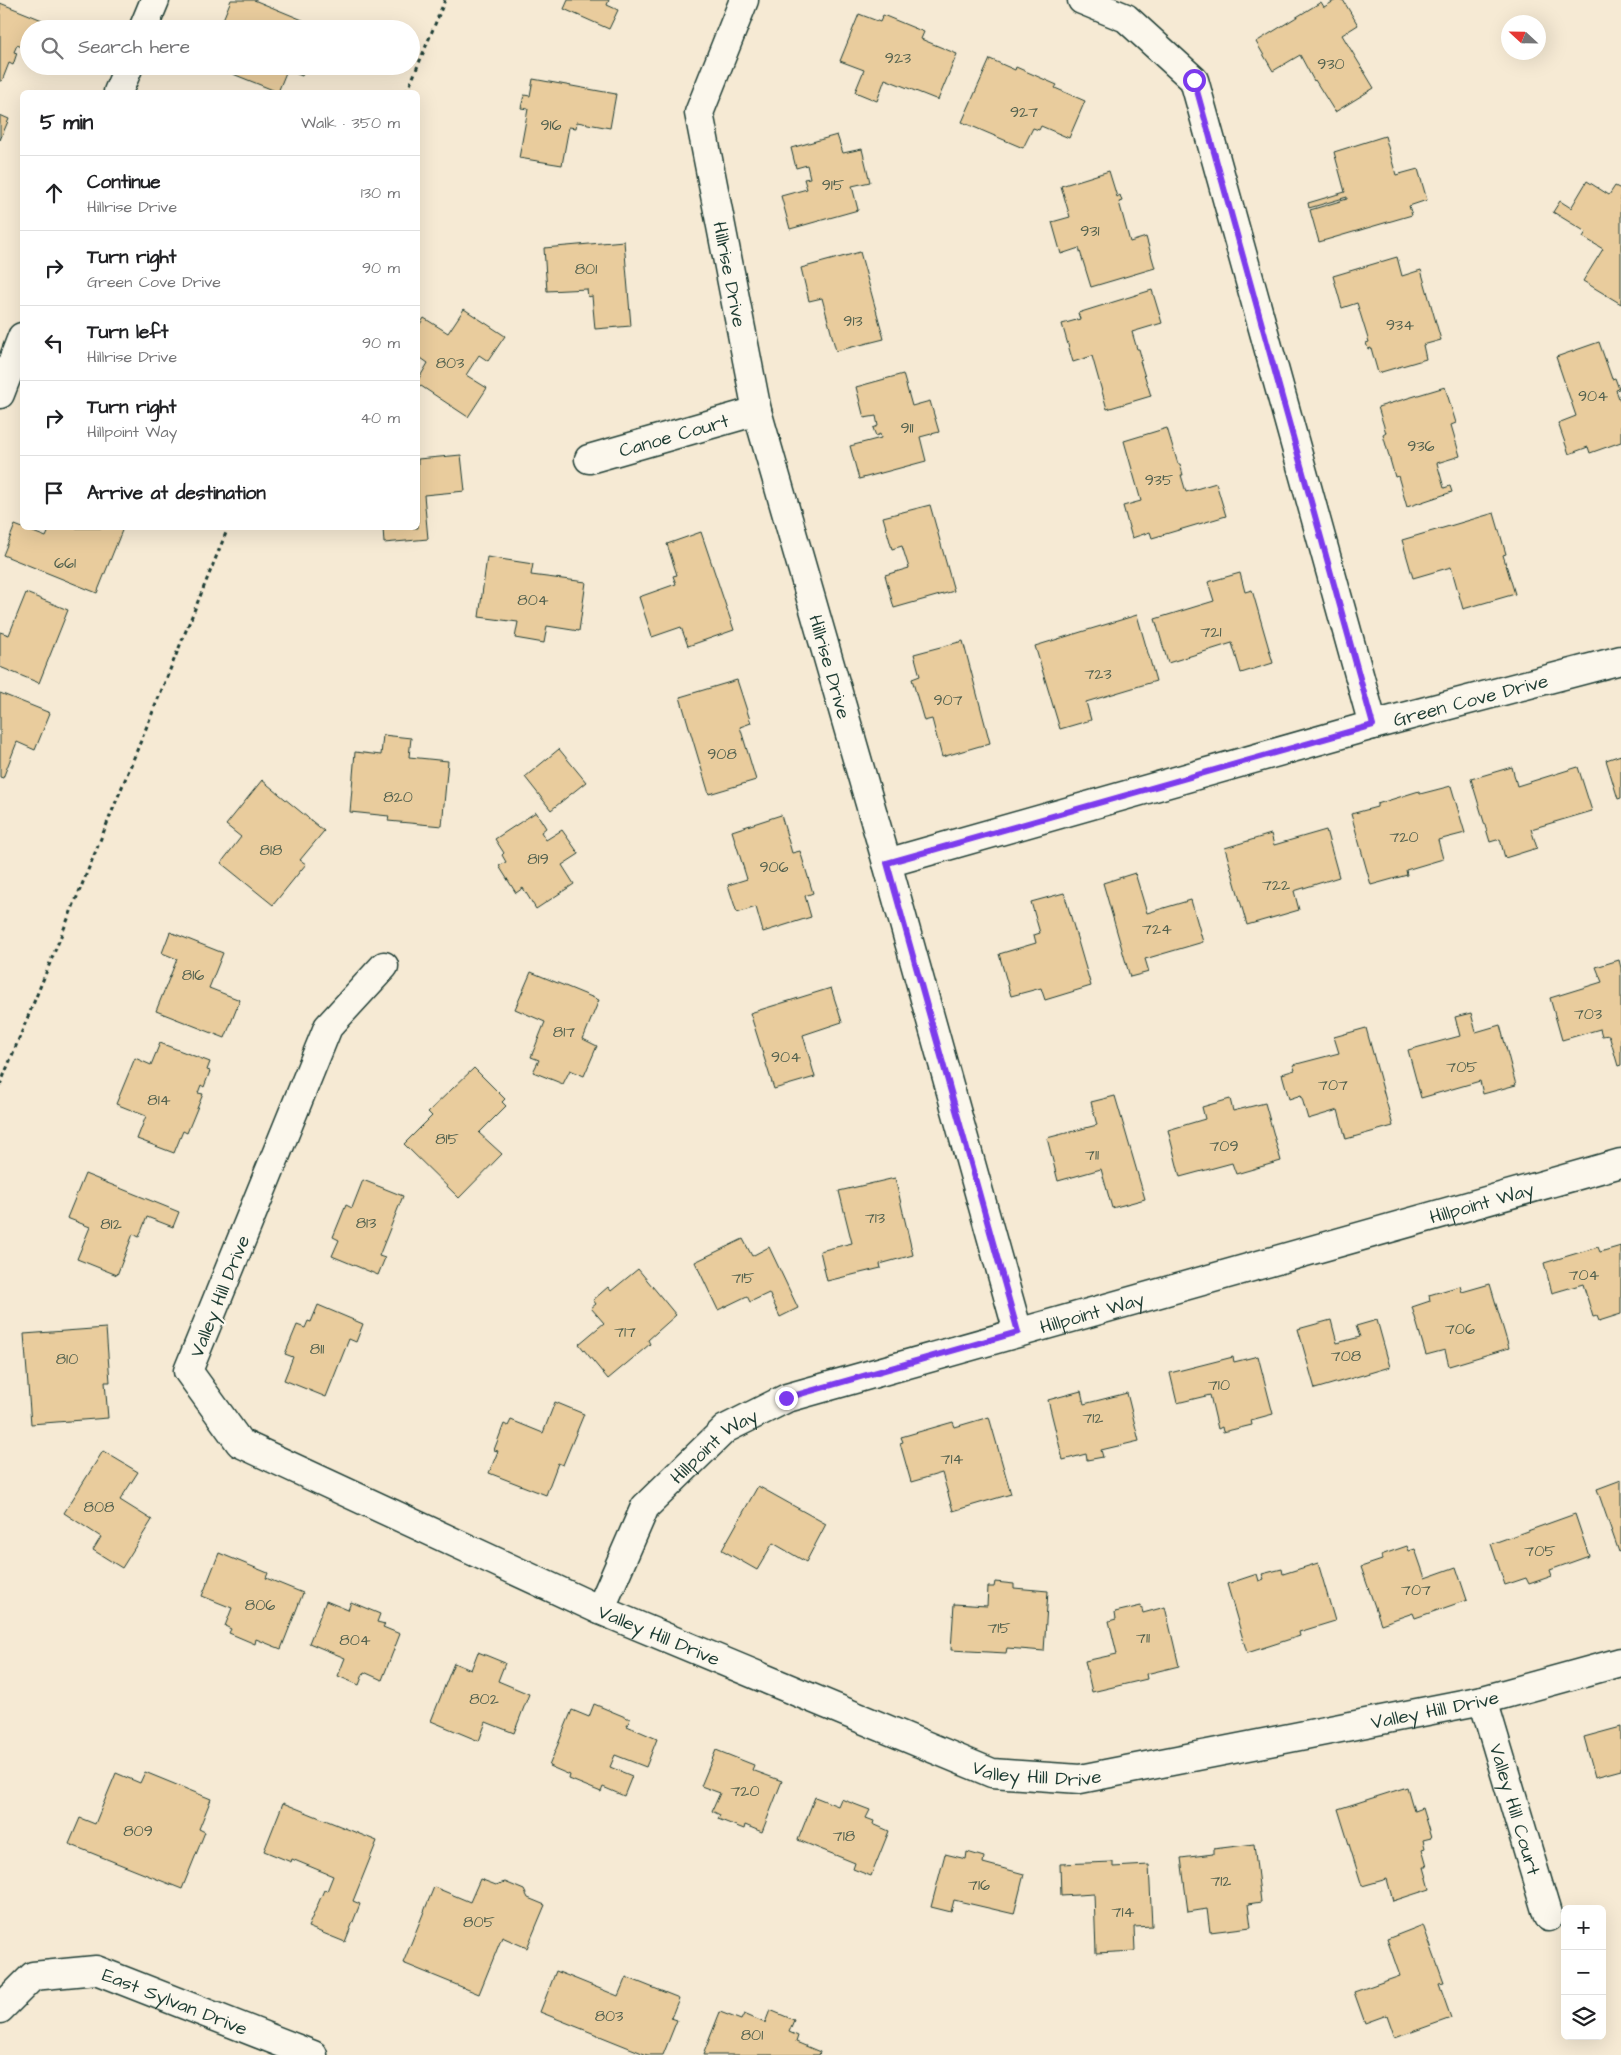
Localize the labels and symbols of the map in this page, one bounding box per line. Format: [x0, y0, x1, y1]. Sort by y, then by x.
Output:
north arrow [1501, 15, 1546, 60]
house number: 923 [885, 47, 911, 69]
house number: 930 [1317, 53, 1345, 75]
route start [1183, 69, 1206, 92]
house number: 927 [1010, 101, 1038, 123]
house number: 916 [540, 114, 562, 136]
house number: 915 [822, 174, 845, 196]
street label: Hillrise Drive [705, 220, 752, 330]
house number: 931 [1080, 220, 1100, 242]
house number: 801 [575, 258, 597, 280]
house number: 913 [843, 310, 863, 332]
house number: 934 [1386, 314, 1414, 336]
house number: 803 [436, 352, 464, 374]
house number: 904 [1578, 385, 1608, 407]
street label: Canoe Court [616, 408, 732, 465]
house number: 911 [900, 417, 914, 439]
house number: 936 [1407, 435, 1435, 457]
house number: 935 [1145, 469, 1174, 491]
house number: 661 [54, 552, 76, 574]
house number: 804 [517, 589, 549, 611]
street label: Hillrise Drive [801, 612, 857, 722]
house number: 721 [1200, 621, 1222, 643]
house number: 723 [1084, 663, 1112, 685]
street label: Green Cove Drive [1391, 668, 1551, 734]
house number: 907 [933, 689, 963, 711]
house number: 908 [707, 743, 737, 765]
house number: 820 [383, 786, 413, 808]
house number: 720 [1389, 826, 1419, 848]
house number: 818 [260, 839, 282, 861]
house number: 819 [527, 848, 549, 870]
house number: 906 [759, 856, 789, 878]
house number: 722 [1262, 874, 1290, 896]
house number: 724 [1142, 918, 1172, 940]
house number: 816 [182, 964, 204, 986]
house number: 703 [1574, 1003, 1602, 1025]
house number: 817 [553, 1021, 575, 1043]
house number: 904 [771, 1046, 801, 1068]
house number: 705 [1446, 1056, 1478, 1078]
house number: 707 [1318, 1074, 1348, 1096]
house number: 814 [147, 1089, 171, 1111]
house number: 815 [435, 1128, 460, 1150]
house number: 709 [1209, 1135, 1239, 1157]
house number: 711 [1085, 1144, 1099, 1166]
street label: Hillpoint Way [1427, 1176, 1538, 1231]
house number: 713 [865, 1207, 885, 1229]
house number: 813 [356, 1212, 376, 1234]
house number: 812 [100, 1213, 122, 1235]
street label: Valley Hill Drive [184, 1231, 258, 1362]
house number: 704 [1569, 1264, 1600, 1286]
house number: 715 [731, 1267, 755, 1289]
street label: Hillpoint Way [1037, 1286, 1148, 1341]
house number: 706 [1445, 1318, 1475, 1340]
house number: 717 [614, 1321, 636, 1343]
house number: 811 [310, 1338, 324, 1360]
house number: 708 [1331, 1345, 1361, 1367]
house number: 810 [56, 1348, 78, 1370]
house number: 710 [1208, 1374, 1230, 1396]
route end [775, 1387, 798, 1410]
street label: Hillpoint Way [664, 1403, 764, 1491]
house number: 712 [1082, 1407, 1104, 1429]
house number: 714 [941, 1448, 964, 1470]
house number: 808 [84, 1496, 114, 1518]
house number: 705 [1524, 1540, 1556, 1562]
house number: 707 [1401, 1579, 1431, 1601]
house number: 806 [245, 1594, 275, 1616]
street label: Valley Hill Drive [594, 1599, 724, 1673]
house number: 715 [987, 1617, 1011, 1639]
house number: 711 [1136, 1627, 1150, 1649]
house number: 804 [339, 1629, 371, 1651]
street label: Valley Hill Drive [1369, 1684, 1502, 1737]
house number: 802 [469, 1688, 499, 1710]
street label: Valley Hill Court [1482, 1741, 1547, 1879]
street label: Valley Hill Drive [967, 1754, 1104, 1794]
house number: 720 [730, 1780, 760, 1802]
house number: 809 [123, 1820, 153, 1842]
house number: 718 [833, 1825, 855, 1847]
house number: 712 [1210, 1870, 1232, 1892]
house number: 716 [968, 1874, 990, 1896]
house number: 714 [1112, 1901, 1135, 1923]
house number: 805 [463, 1911, 496, 1933]
street label: East Sylvan Drive [98, 1962, 251, 2043]
house number: 803 [595, 2005, 623, 2027]
house number: 801 [741, 2024, 763, 2046]

